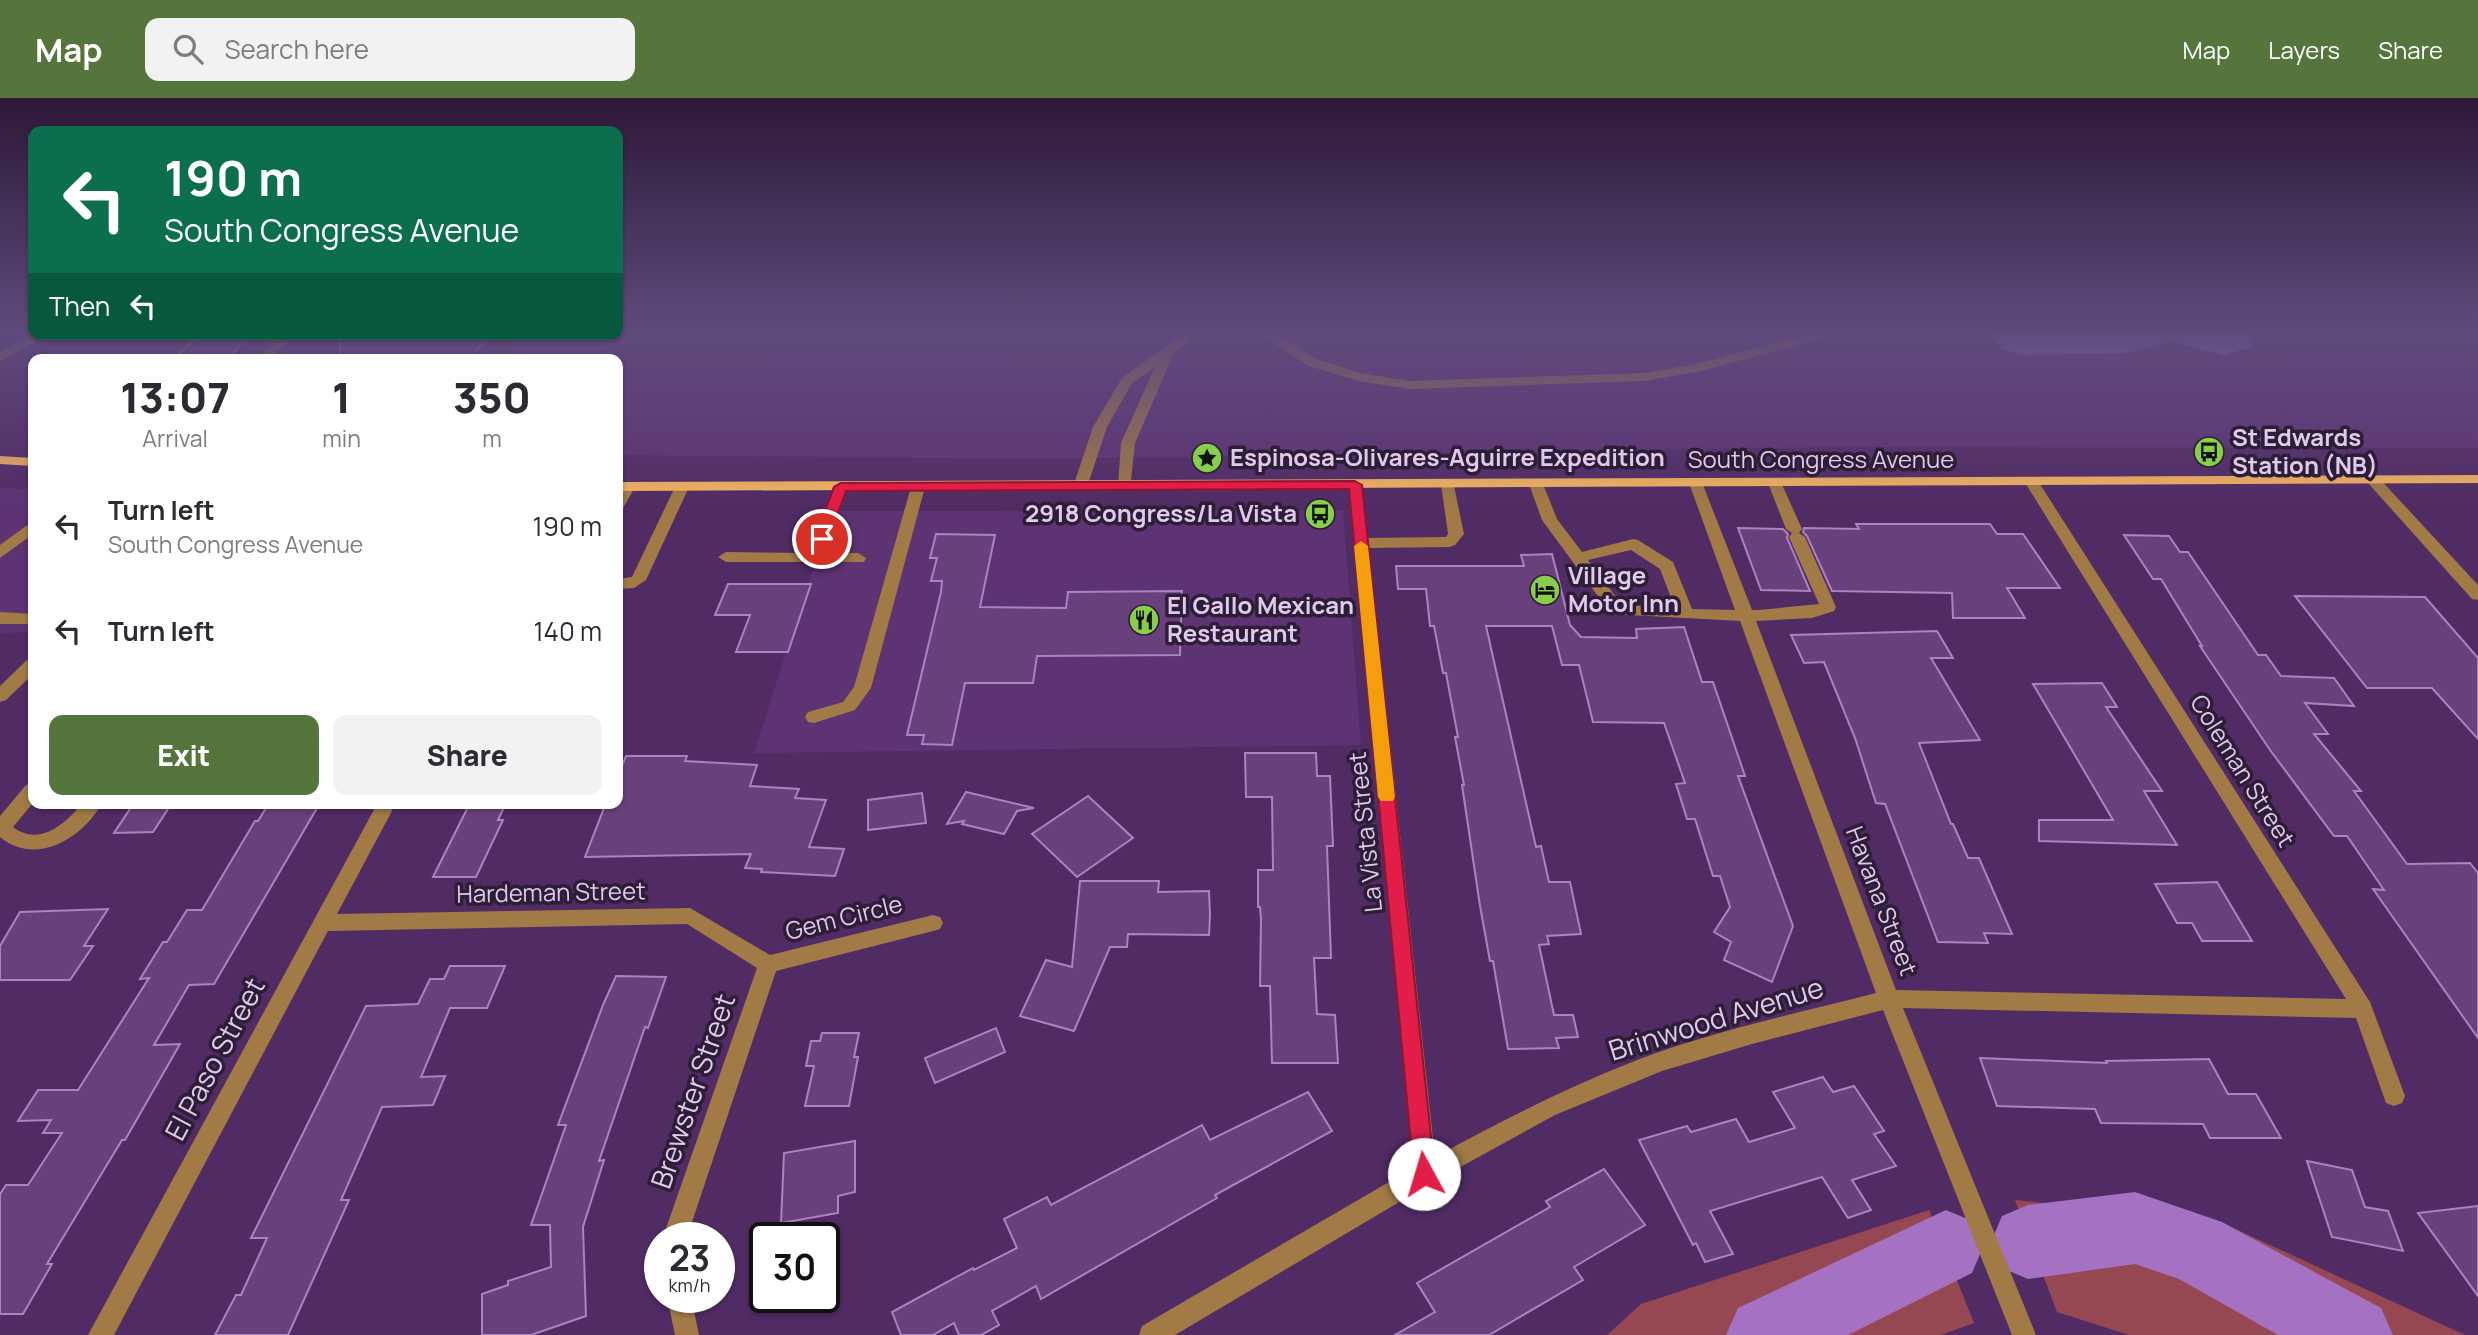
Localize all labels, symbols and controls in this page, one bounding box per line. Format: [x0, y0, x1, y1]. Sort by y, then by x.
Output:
search box [145, 18, 635, 81]
text: Map [35, 27, 103, 72]
icon: search [169, 30, 207, 68]
text: Search here [225, 31, 369, 67]
text: Map [2183, 33, 2230, 66]
text: Layers [2268, 33, 2340, 66]
text: Share [2378, 33, 2443, 66]
text: 190 m [164, 144, 302, 211]
icon: left [49, 154, 140, 245]
text: South Congress Avenue [164, 208, 519, 252]
icon: left [124, 287, 162, 325]
text: Then [49, 288, 110, 324]
text: 13:07 [120, 368, 230, 426]
text: 1 [332, 368, 351, 426]
text: 350 [453, 368, 531, 426]
place label: St Edwards Station (NB) [2232, 420, 2378, 481]
text: Arrival [142, 422, 208, 454]
text: min [322, 422, 361, 454]
text: m [482, 422, 502, 454]
bus stop icon: St Edwards Station (NB) [2192, 435, 2226, 469]
place label: Espinosa-Olivares-Aguirre Expedition [1230, 440, 1665, 473]
place icon: Espinosa-Olivares-Aguirre Expedition [1190, 441, 1224, 475]
street label: South Congress Avenue [1688, 442, 1954, 475]
text: Turn left [108, 492, 215, 528]
place label: 2918 Congress/La Vista [1025, 496, 1297, 529]
bus stop icon: 2918 Congress/La Vista [1303, 497, 1337, 531]
icon: left [49, 507, 87, 545]
text: 190 m [533, 508, 602, 544]
pin [792, 509, 852, 569]
icon: arrive [803, 520, 841, 558]
text: South Congress Avenue [108, 528, 363, 560]
place label: Village Motor Inn [1568, 558, 1679, 619]
hotel icon: Village Motor Inn [1528, 573, 1562, 607]
place label: El Gallo Mexican Restaurant [1167, 588, 1354, 649]
restaurant icon: El Gallo Mexican Restaurant [1127, 603, 1161, 637]
icon: left [49, 612, 87, 650]
text: Turn left [108, 613, 215, 649]
text: 140 m [533, 613, 602, 649]
street label: Coleman Street [2183, 688, 2303, 853]
button: Exit [49, 715, 319, 795]
button: Share [333, 715, 602, 795]
street label: La Vista Street [1340, 750, 1389, 914]
street label: Havana Street [1839, 821, 1926, 980]
street label: Hardeman Street [456, 873, 646, 910]
street label: Gem Circle [782, 886, 906, 947]
street label: Brinwood Avenue [1604, 967, 1828, 1069]
street label: El Paso Street [155, 971, 273, 1146]
street label: Brewster Street [641, 988, 743, 1193]
position arrow [1387, 1137, 1461, 1211]
speed limit sign: 30 [749, 1222, 840, 1313]
text: 23 [669, 1234, 710, 1282]
text: km/h [669, 1273, 710, 1297]

